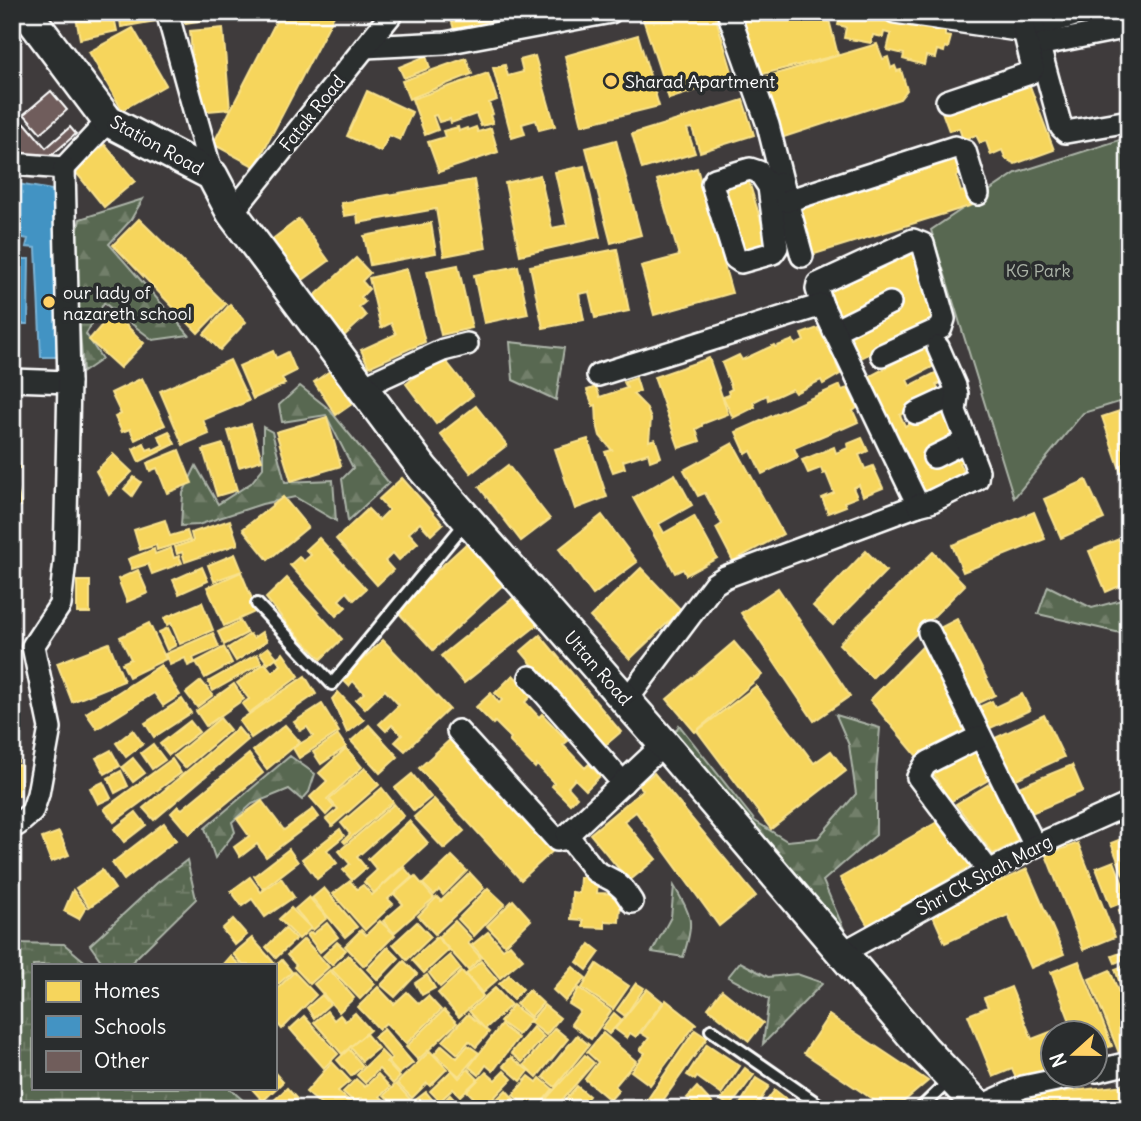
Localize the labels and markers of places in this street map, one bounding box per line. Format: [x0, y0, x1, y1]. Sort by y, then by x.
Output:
place label: Sharad Apartment [625, 70, 775, 93]
marker: Sharad Apartment [603, 73, 619, 89]
place label: our lady of nazareth school [63, 281, 192, 325]
marker: our lady of nazareth school [41, 294, 57, 310]

